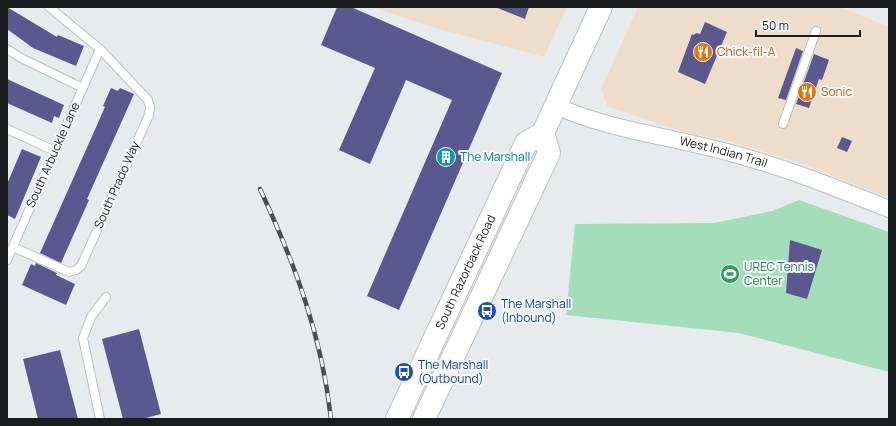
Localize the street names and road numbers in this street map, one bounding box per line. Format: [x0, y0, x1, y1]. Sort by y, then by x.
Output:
street label: South Arbuckle Lane [22, 99, 83, 210]
street label: West Indian Trail [678, 132, 770, 171]
street label: South Prado Way [90, 138, 144, 231]
street label: South Razorback Road [431, 212, 499, 332]

